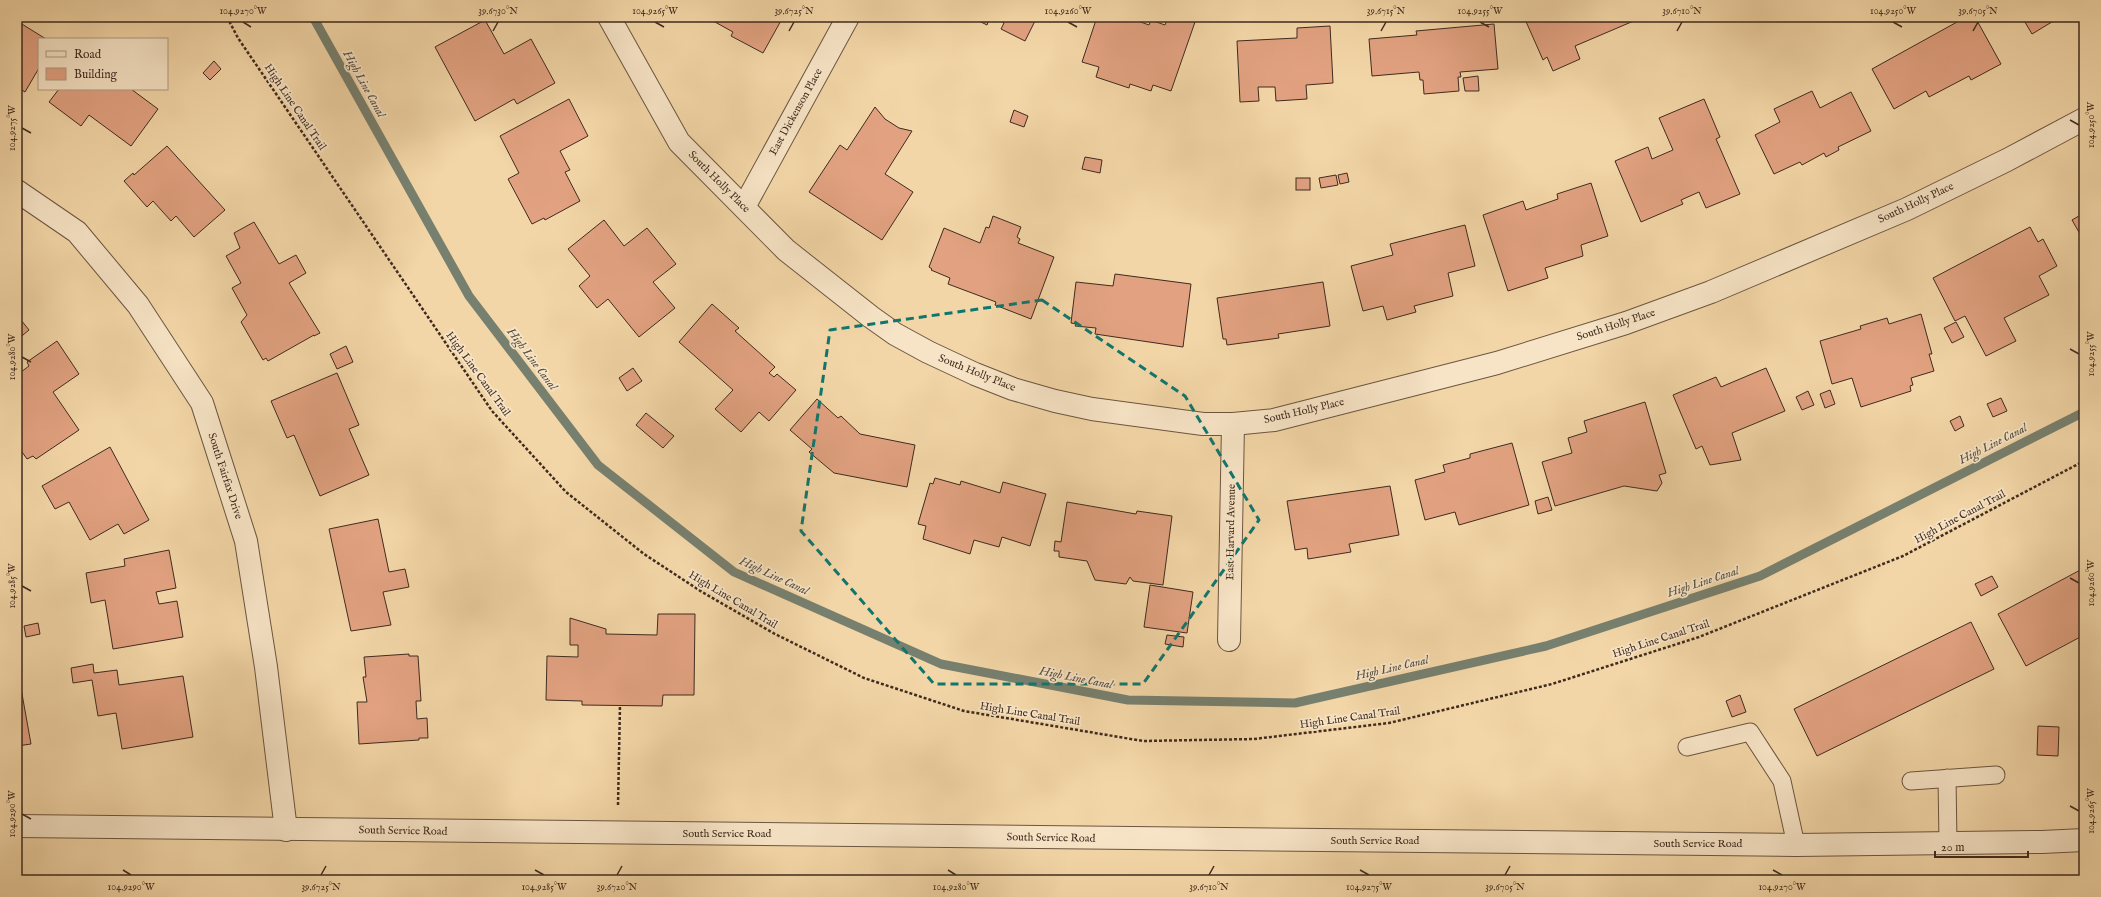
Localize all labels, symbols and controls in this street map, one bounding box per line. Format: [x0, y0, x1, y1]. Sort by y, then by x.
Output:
text: 104.9270°W [219, 5, 267, 18]
text: 39.6730°N [478, 5, 518, 18]
text: 104.9265°W [632, 5, 678, 18]
text: 39.6725°N [774, 5, 814, 18]
text: 104.9260°W [1045, 5, 1092, 18]
text: 39.6715°N [1367, 5, 1406, 18]
text: 104.9255°W [1458, 5, 1503, 18]
text: 39.6710°N [1662, 5, 1702, 18]
text: 104.9250°W [1870, 5, 1917, 18]
text: 39.6705°N [1958, 5, 1998, 18]
legend [38, 38, 168, 90]
text: Road [74, 47, 102, 62]
water label: High Line Canal [338, 47, 389, 122]
street label: High Line Canal Trail [261, 61, 329, 153]
street label: East Dickenson Place [766, 66, 826, 158]
text: Building [74, 67, 118, 82]
text: 104.9250°W [2085, 101, 2098, 148]
text: 104.9275°W [6, 105, 19, 151]
street label: South Holly Place [685, 148, 753, 216]
street label: South Holly Place [1876, 179, 1956, 227]
street label: South Holly Place [1575, 306, 1657, 344]
water label: High Line Canal [502, 324, 561, 395]
street label: High Line Canal Trail [443, 329, 513, 419]
text: 104.9255°W [2085, 331, 2098, 376]
text: 104.9280°W [6, 333, 19, 380]
street label: South Holly Place [936, 351, 1018, 395]
street label: South Holly Place [1262, 395, 1346, 427]
water label: High Line Canal [1956, 420, 2031, 469]
street label: South Fairfax Drive [204, 431, 246, 521]
street label: East Harvard Avenue [1223, 484, 1239, 580]
street label: High Line Canal Trail [1912, 487, 2008, 547]
water label: High Line Canal [736, 553, 812, 600]
text: 104.9260°W [2085, 559, 2098, 606]
text: 104.9285°W [6, 563, 19, 609]
water label: High Line Canal [1664, 563, 1742, 602]
street label: High Line Canal Trail [686, 568, 780, 632]
street label: High Line Canal Trail [1611, 617, 1711, 661]
water label: High Line Canal [1353, 652, 1431, 685]
water label: High Line Canal [1037, 663, 1115, 694]
street label: High Line Canal Trail [979, 699, 1081, 729]
street label: High Line Canal Trail [1299, 704, 1401, 732]
text: 104.9265°W [2085, 788, 2098, 834]
text: 104.9290°W [6, 790, 19, 837]
street label: South Service Road [358, 823, 448, 839]
street label: South Service Road [683, 827, 772, 841]
street label: South Service Road [1006, 830, 1096, 846]
scale bar [1935, 833, 2028, 859]
street label: South Service Road [1331, 834, 1420, 848]
street label: South Service Road [1654, 837, 1743, 851]
text: 20 m [1941, 840, 1964, 855]
text: 104.9290°W [108, 881, 155, 894]
text: 39.6725°N [301, 881, 341, 894]
text: 104.9285°W [521, 881, 567, 894]
text: 39.6720°N [597, 881, 638, 894]
text: 104.9280°W [933, 881, 980, 894]
text: 39.6710°N [1189, 881, 1229, 894]
text: 104.9275°W [1346, 881, 1392, 894]
text: 39.6705°N [1485, 881, 1525, 894]
text: 104.9270°W [1758, 881, 1806, 894]

